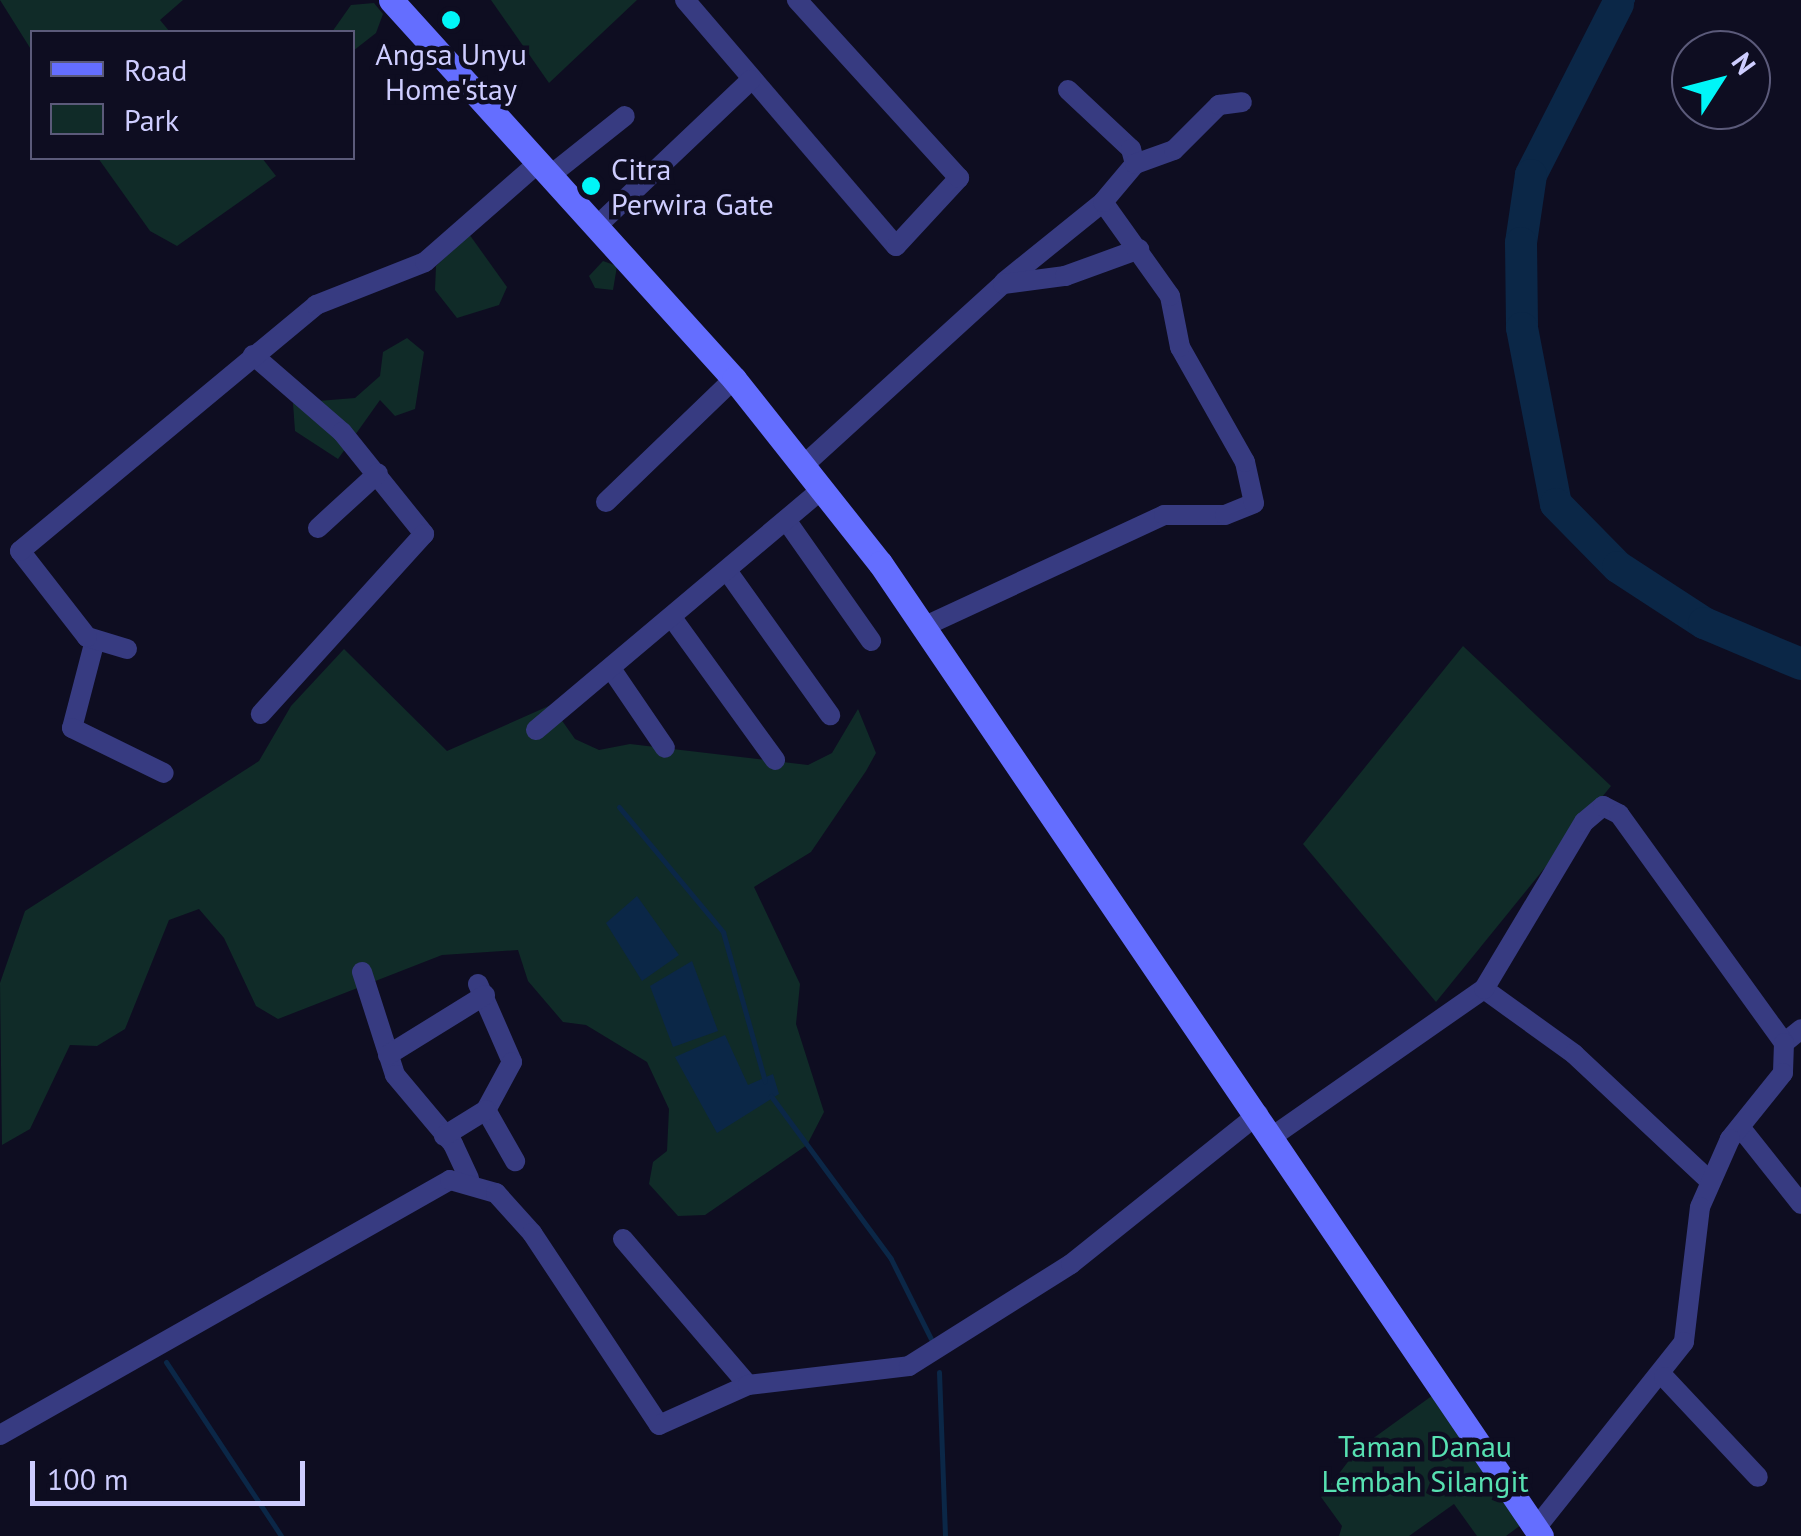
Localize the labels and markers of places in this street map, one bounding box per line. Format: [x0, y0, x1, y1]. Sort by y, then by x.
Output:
marker: Angsa Unyu Home'stay [440, 9, 462, 31]
place label: Angsa Unyu Home'stay [375, 36, 527, 106]
place label: Citra Perwira Gate [611, 151, 774, 222]
marker: Citra Perwira Gate [580, 175, 602, 197]

